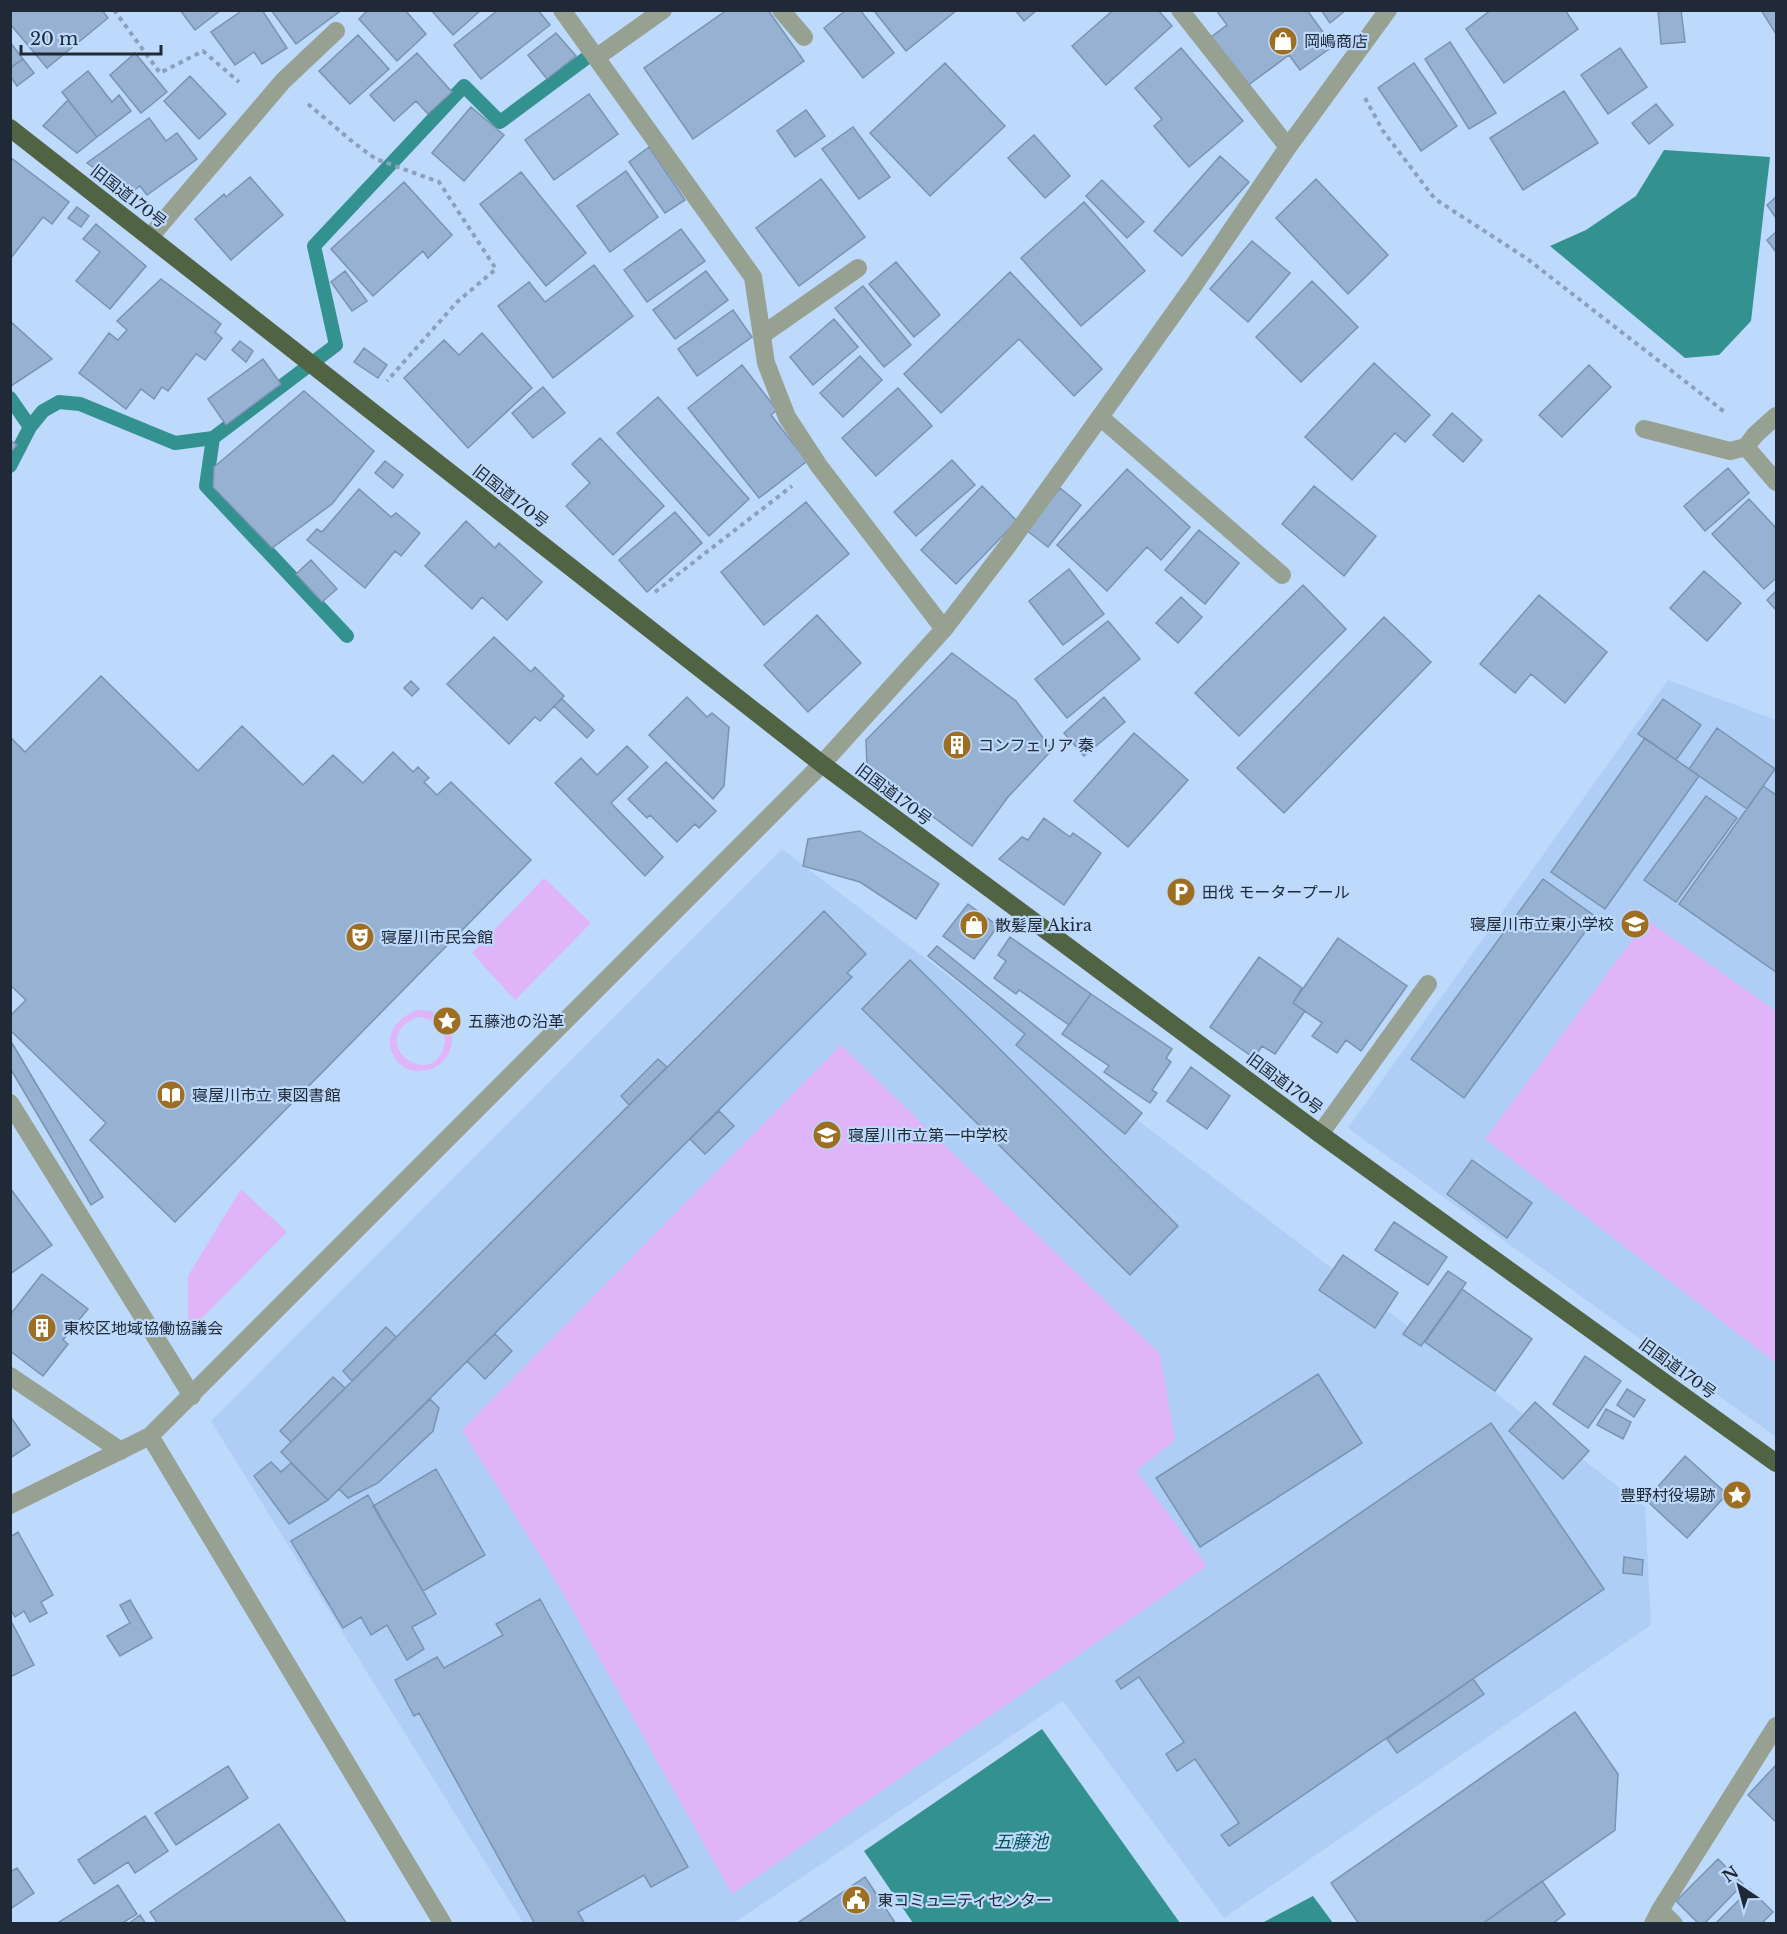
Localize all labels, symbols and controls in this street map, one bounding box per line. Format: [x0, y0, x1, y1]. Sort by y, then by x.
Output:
scale bar [21, 18, 160, 56]
shop icon: 岡嶋商店 [1267, 25, 1299, 57]
text: 20 m [30, 28, 78, 50]
place label: 岡嶋商店 [1304, 31, 1368, 51]
street label: 旧国道170号 [87, 160, 171, 232]
street label: 旧国道170号 [469, 460, 553, 532]
building icon: コンフェリア 秦 [941, 729, 973, 761]
place label: コンフェリア 秦 [978, 735, 1094, 755]
street label: 旧国道170号 [852, 759, 936, 829]
parking icon: 田伐 モータープール [1165, 876, 1197, 908]
place label: 田伐 モータープール [1202, 882, 1350, 902]
school or university icon: 寝屋川市立東小学校 [1619, 908, 1651, 940]
shop icon: 散髪屋 Akira [958, 909, 990, 941]
place label: 寝屋川市立東小学校 [1470, 914, 1614, 934]
place label: 散髪屋 Akira [995, 915, 1092, 935]
theatre icon: 寝屋川市民会館 [344, 921, 376, 953]
place label: 寝屋川市民会館 [381, 927, 493, 947]
place icon: 五藤池の沿革 [431, 1005, 463, 1037]
place label: 五藤池の沿革 [468, 1011, 564, 1031]
street label: 旧国道170号 [1243, 1048, 1327, 1118]
library icon: 寝屋川市立 東図書館 [155, 1079, 187, 1111]
place label: 寝屋川市立 東図書館 [192, 1085, 341, 1105]
school or university icon: 寝屋川市立第一中学校 [811, 1119, 843, 1151]
place label: 寝屋川市立第一中学校 [848, 1125, 1008, 1145]
building icon: 東校区地域協働協議会 [26, 1312, 58, 1344]
place label: 東校区地域協働協議会 [63, 1318, 223, 1338]
street label: 旧国道170号 [1635, 1333, 1721, 1403]
place icon: 豊野村役場跡 [1721, 1479, 1753, 1511]
place label: 豊野村役場跡 [1620, 1485, 1716, 1505]
water label: 五藤池 [994, 1831, 1050, 1853]
north arrow [1709, 1856, 1769, 1916]
text: N [1718, 1861, 1742, 1886]
public building icon: 東コミュニティセンター [840, 1884, 872, 1916]
place label: 東コミュニティセンター [877, 1890, 1052, 1910]

